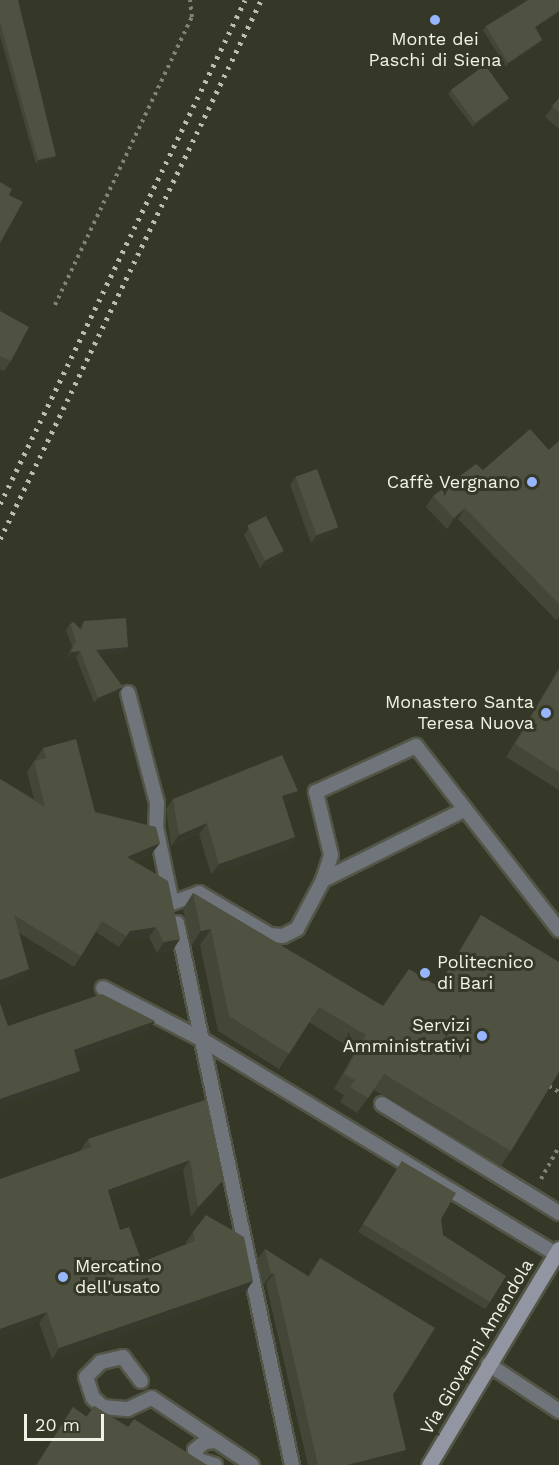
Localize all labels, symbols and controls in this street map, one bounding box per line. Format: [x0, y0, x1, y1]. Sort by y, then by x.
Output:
marker: Monte dei Paschi di Siena [428, 13, 442, 27]
place label: Monte dei Paschi di Siena [369, 29, 501, 72]
place label: Caffè Vergnano [386, 471, 520, 493]
marker: Caffè Vergnano [525, 475, 539, 489]
place label: Monastero Santa Teresa Nuova [385, 692, 534, 734]
marker: Monastero Santa Teresa Nuova [539, 706, 553, 720]
place label: Politecnico di Bari [437, 952, 534, 994]
marker: Politecnico di Bari [418, 966, 432, 980]
place label: Servizi Amministrativi [343, 1015, 470, 1058]
marker: Servizi Amministrativi [475, 1029, 489, 1043]
street label: Via Giovanni Amendola [416, 1255, 538, 1439]
place label: Mercatino dell'usato [75, 1256, 162, 1298]
marker: Mercatino dell'usato [56, 1270, 70, 1284]
scale bar [27, 1402, 106, 1440]
text: 20 m [35, 1414, 80, 1435]

